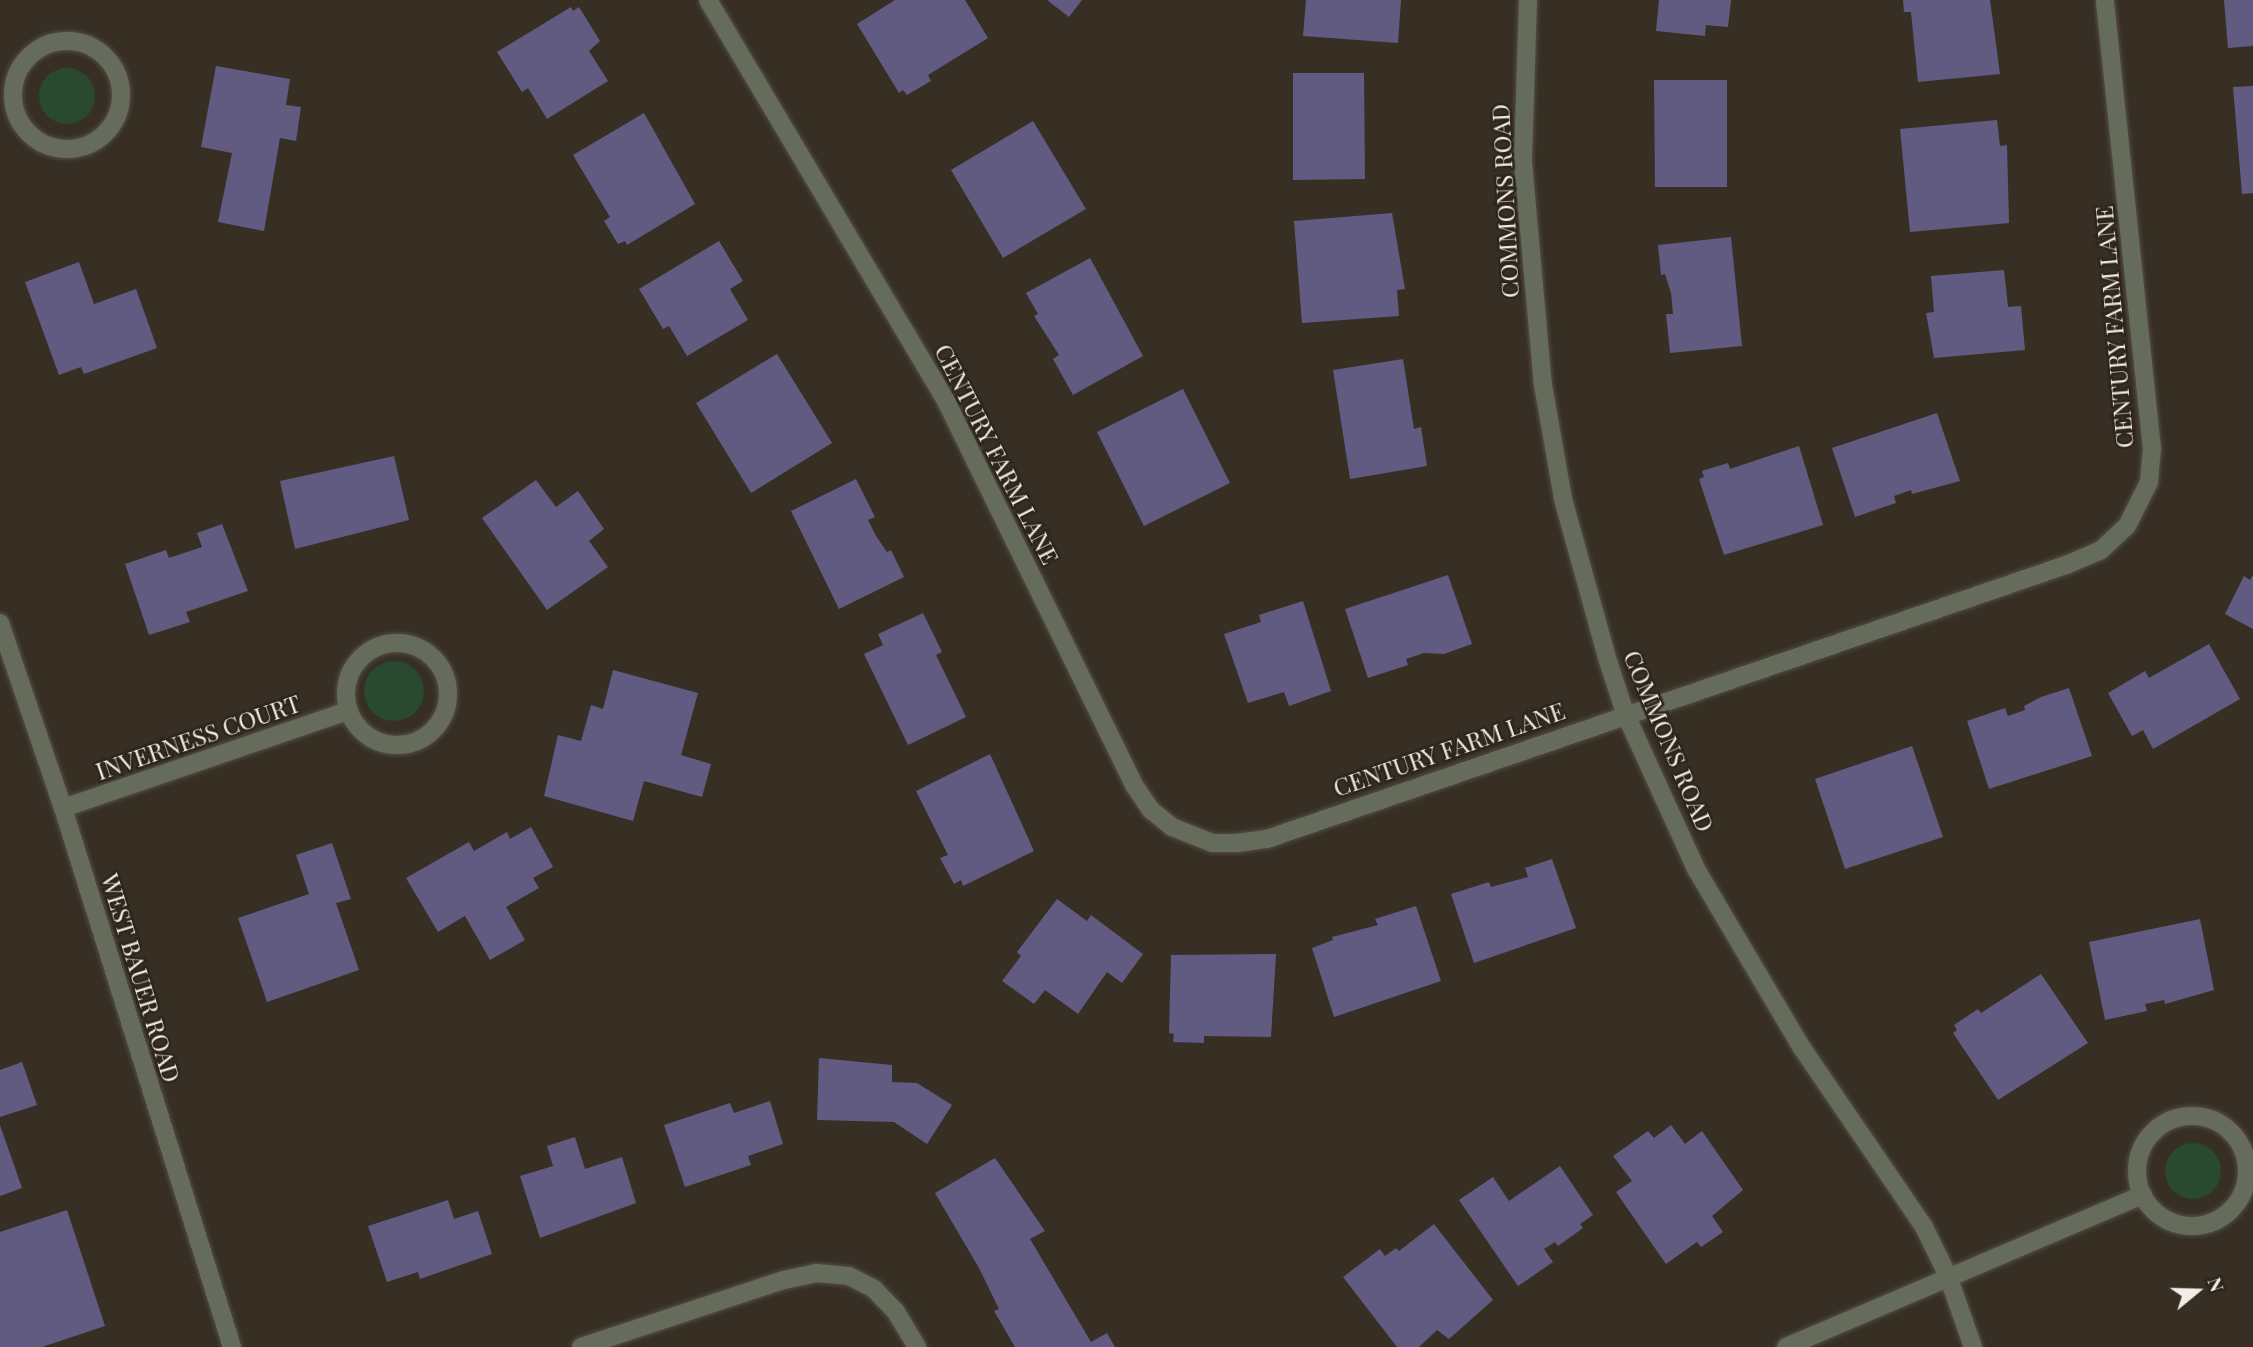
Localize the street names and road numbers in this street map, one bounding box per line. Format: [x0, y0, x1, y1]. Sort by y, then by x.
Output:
street label: COMMONS ROAD [1486, 103, 1524, 299]
street label: CENTURY FARM LANE [2089, 204, 2139, 450]
street label: CENTURY FARM LANE [929, 339, 1065, 569]
street label: COMMONS ROAD [1618, 646, 1720, 836]
street label: INVERNESS COURT [92, 688, 304, 786]
street label: CENTURY FARM LANE [1329, 696, 1569, 802]
street label: WEST BAUER ROAD [95, 870, 187, 1086]

